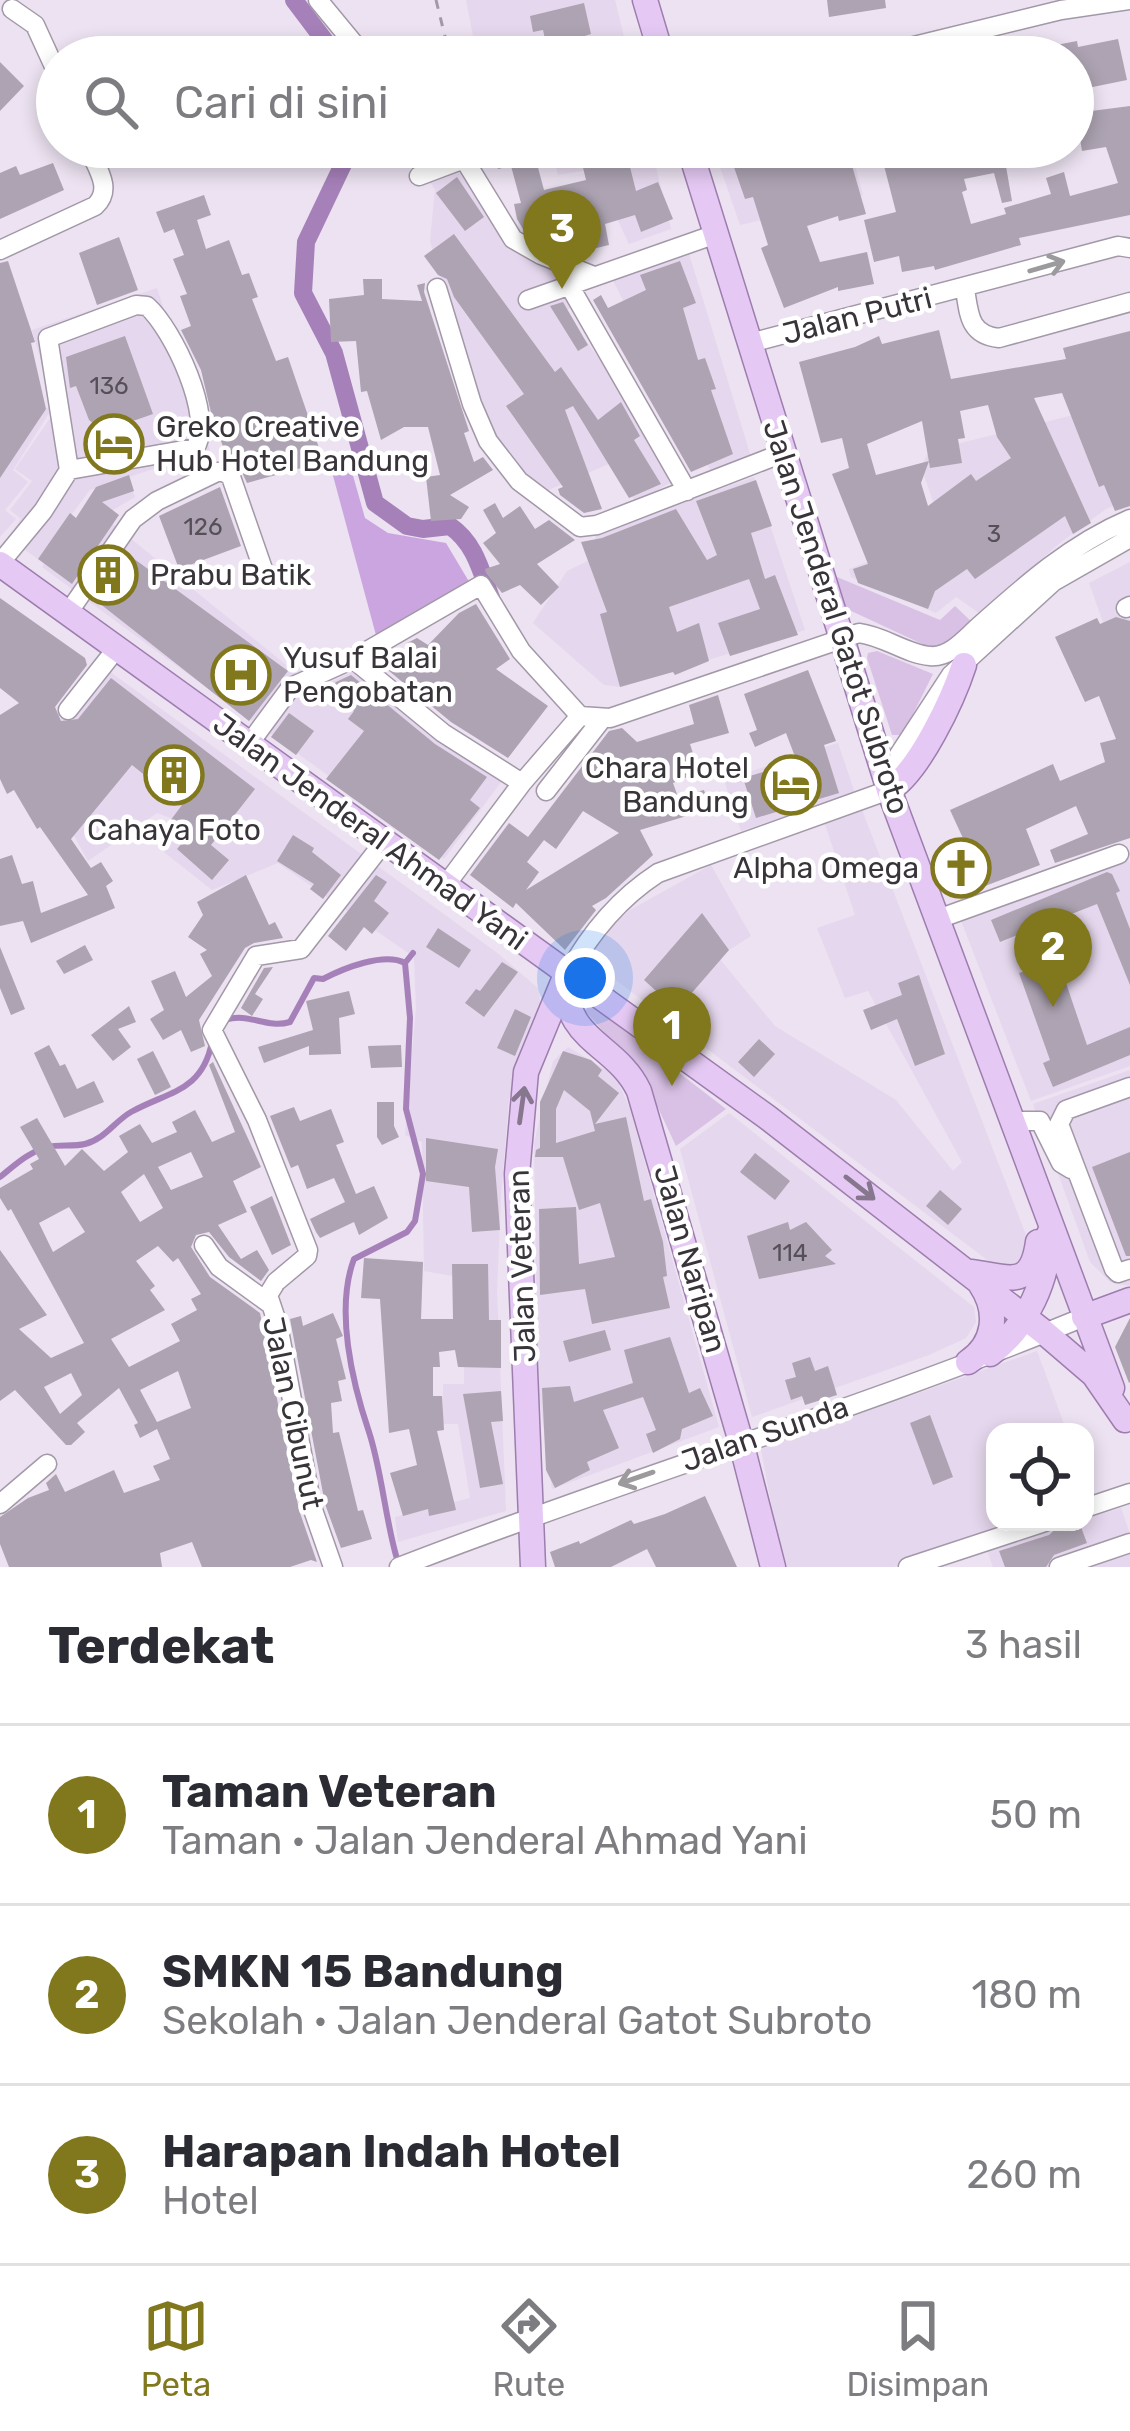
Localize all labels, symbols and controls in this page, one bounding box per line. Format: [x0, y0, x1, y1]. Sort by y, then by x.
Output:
search box [36, 36, 1094, 168]
icon: search [78, 69, 144, 135]
text: Cari di sini [174, 76, 389, 129]
pin: 3 [523, 190, 601, 289]
one-way arrow [1027, 253, 1065, 275]
street label: Jalan Putri [779, 280, 935, 352]
house number: 136 [89, 372, 129, 400]
place label: Greko Creative Hub Hotel Bandung [156, 409, 429, 479]
hotel icon: Greko Creative Hub Hotel Bandung [83, 413, 145, 475]
street label: Jalan Jenderal Gatot Subroto [755, 415, 917, 819]
house number: 126 [184, 513, 222, 541]
house number: 3 [987, 520, 1001, 548]
building icon: Prabu Batik [77, 544, 139, 606]
place label: Prabu Batik [150, 557, 312, 593]
place label: Yusuf Balai Pengobatan [283, 640, 453, 710]
hospital icon: Yusuf Balai Pengobatan [210, 644, 272, 706]
street label: Jalan Jenderal Ahmad Yani [206, 706, 534, 958]
building icon: Cahaya Foto [143, 744, 205, 806]
place label: Chara Hotel Bandung [585, 750, 749, 820]
hotel icon: Chara Hotel Bandung [760, 754, 822, 816]
place label: Cahaya Foto [87, 812, 261, 848]
church icon: Alpha Omega [930, 837, 992, 899]
place label: Alpha Omega [733, 850, 919, 886]
pin: 2 [1014, 908, 1092, 1007]
your location [555, 948, 615, 1008]
pin: 1 [633, 987, 711, 1086]
one-way arrow [511, 1086, 534, 1125]
street label: Jalan Naripan [646, 1161, 734, 1357]
street label: Jalan Veteran [501, 1169, 543, 1363]
one-way arrow [843, 1175, 875, 1201]
house number: 114 [772, 1239, 808, 1267]
street label: Jalan Cibunut [255, 1313, 331, 1513]
street label: Jalan Sunda [677, 1389, 853, 1479]
map controls [986, 1423, 1094, 1531]
button: locate [986, 1423, 1094, 1531]
one-way arrow [618, 1469, 656, 1491]
text: Terdekat [48, 1615, 274, 1676]
text: 3 hasil [965, 1622, 1082, 1668]
text: Taman Veteran [162, 1765, 497, 1818]
text: 1 [77, 1792, 97, 1838]
text: 50 m [990, 1792, 1082, 1838]
text: Taman · Jalan Jenderal Ahmad Yani [162, 1818, 808, 1864]
text: SMKN 15 Bandung [162, 1945, 564, 1998]
text: 2 [74, 1972, 100, 2018]
text: 180 m [972, 1972, 1082, 2018]
text: Sekolah · Jalan Jenderal Gatot Subroto [162, 1998, 872, 2044]
text: Harapan Indah Hotel [162, 2125, 621, 2178]
text: 3 [74, 2152, 100, 2198]
text: 260 m [967, 2152, 1082, 2198]
text: Hotel [162, 2178, 259, 2224]
tab: Peta [141, 2293, 211, 2404]
tab: Rute [492, 2293, 565, 2404]
tab: Disimpan [847, 2293, 989, 2404]

